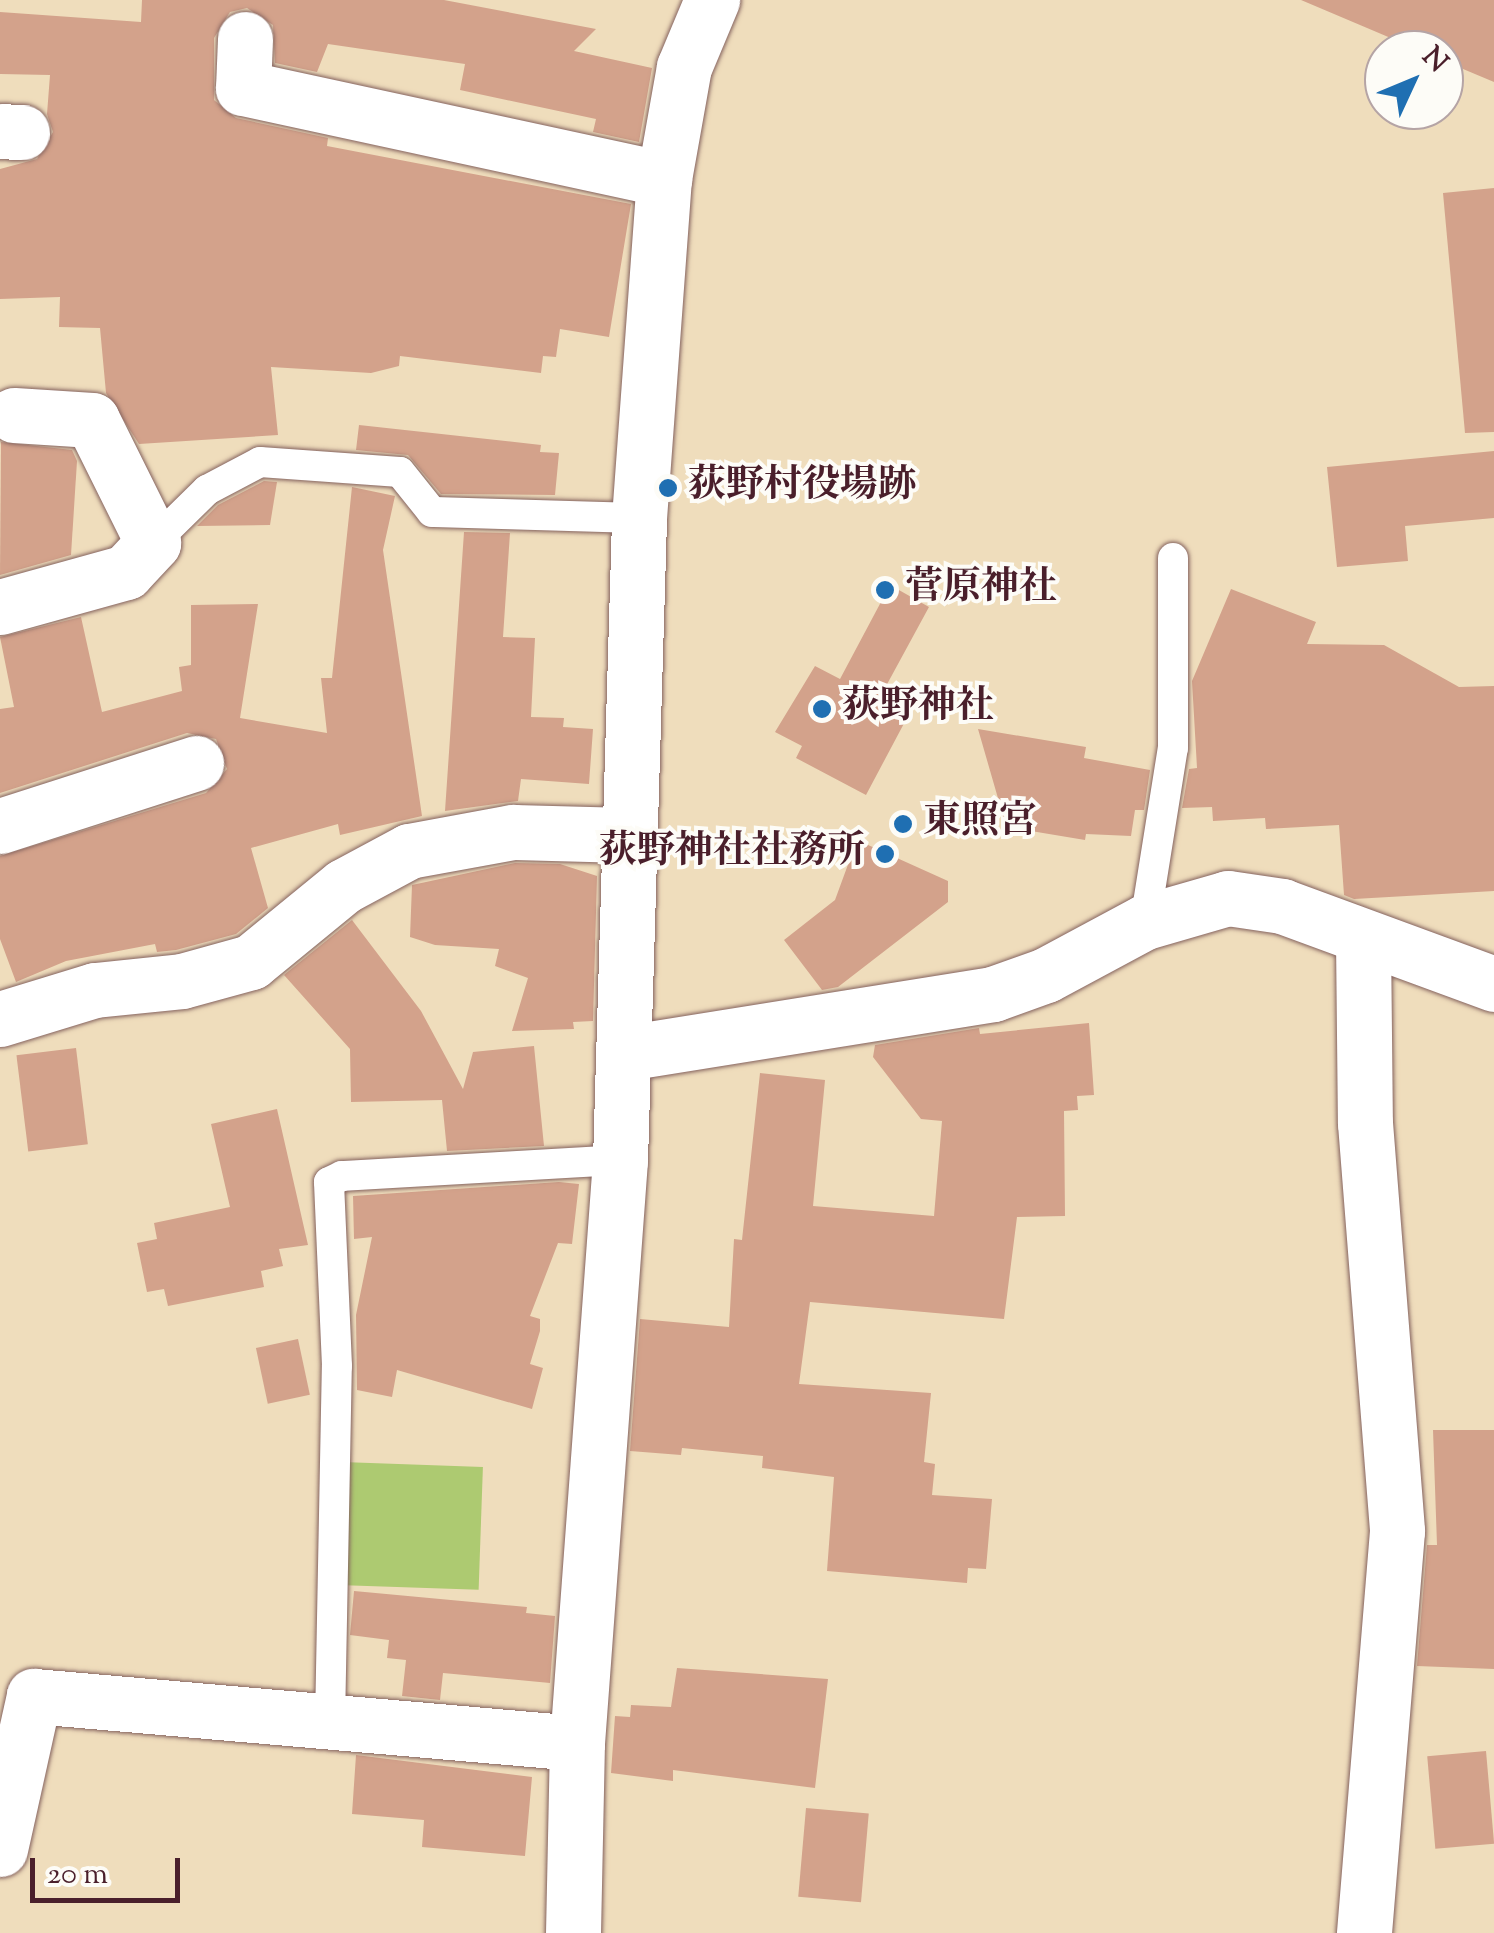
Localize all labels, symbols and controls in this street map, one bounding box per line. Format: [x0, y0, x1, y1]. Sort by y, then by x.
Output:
north arrow [1364, 30, 1464, 130]
text: N [1412, 39, 1456, 82]
place label: 荻野村役場跡 [688, 465, 916, 511]
marker: 荻野村役場跡 [657, 477, 679, 499]
place label: 菅原神社 [905, 567, 1057, 613]
marker: 菅原神社 [874, 579, 896, 601]
place label: 荻野神社 [842, 686, 994, 732]
marker: 荻野神社 [811, 698, 833, 720]
place label: 東照宮 [923, 801, 1037, 847]
marker: 東照宮 [892, 813, 914, 835]
place label: 荻野神社社務所 [599, 831, 865, 877]
marker: 荻野神社社務所 [874, 843, 896, 865]
scale bar [35, 1838, 185, 1900]
text: 20 m [47, 1854, 108, 1897]

